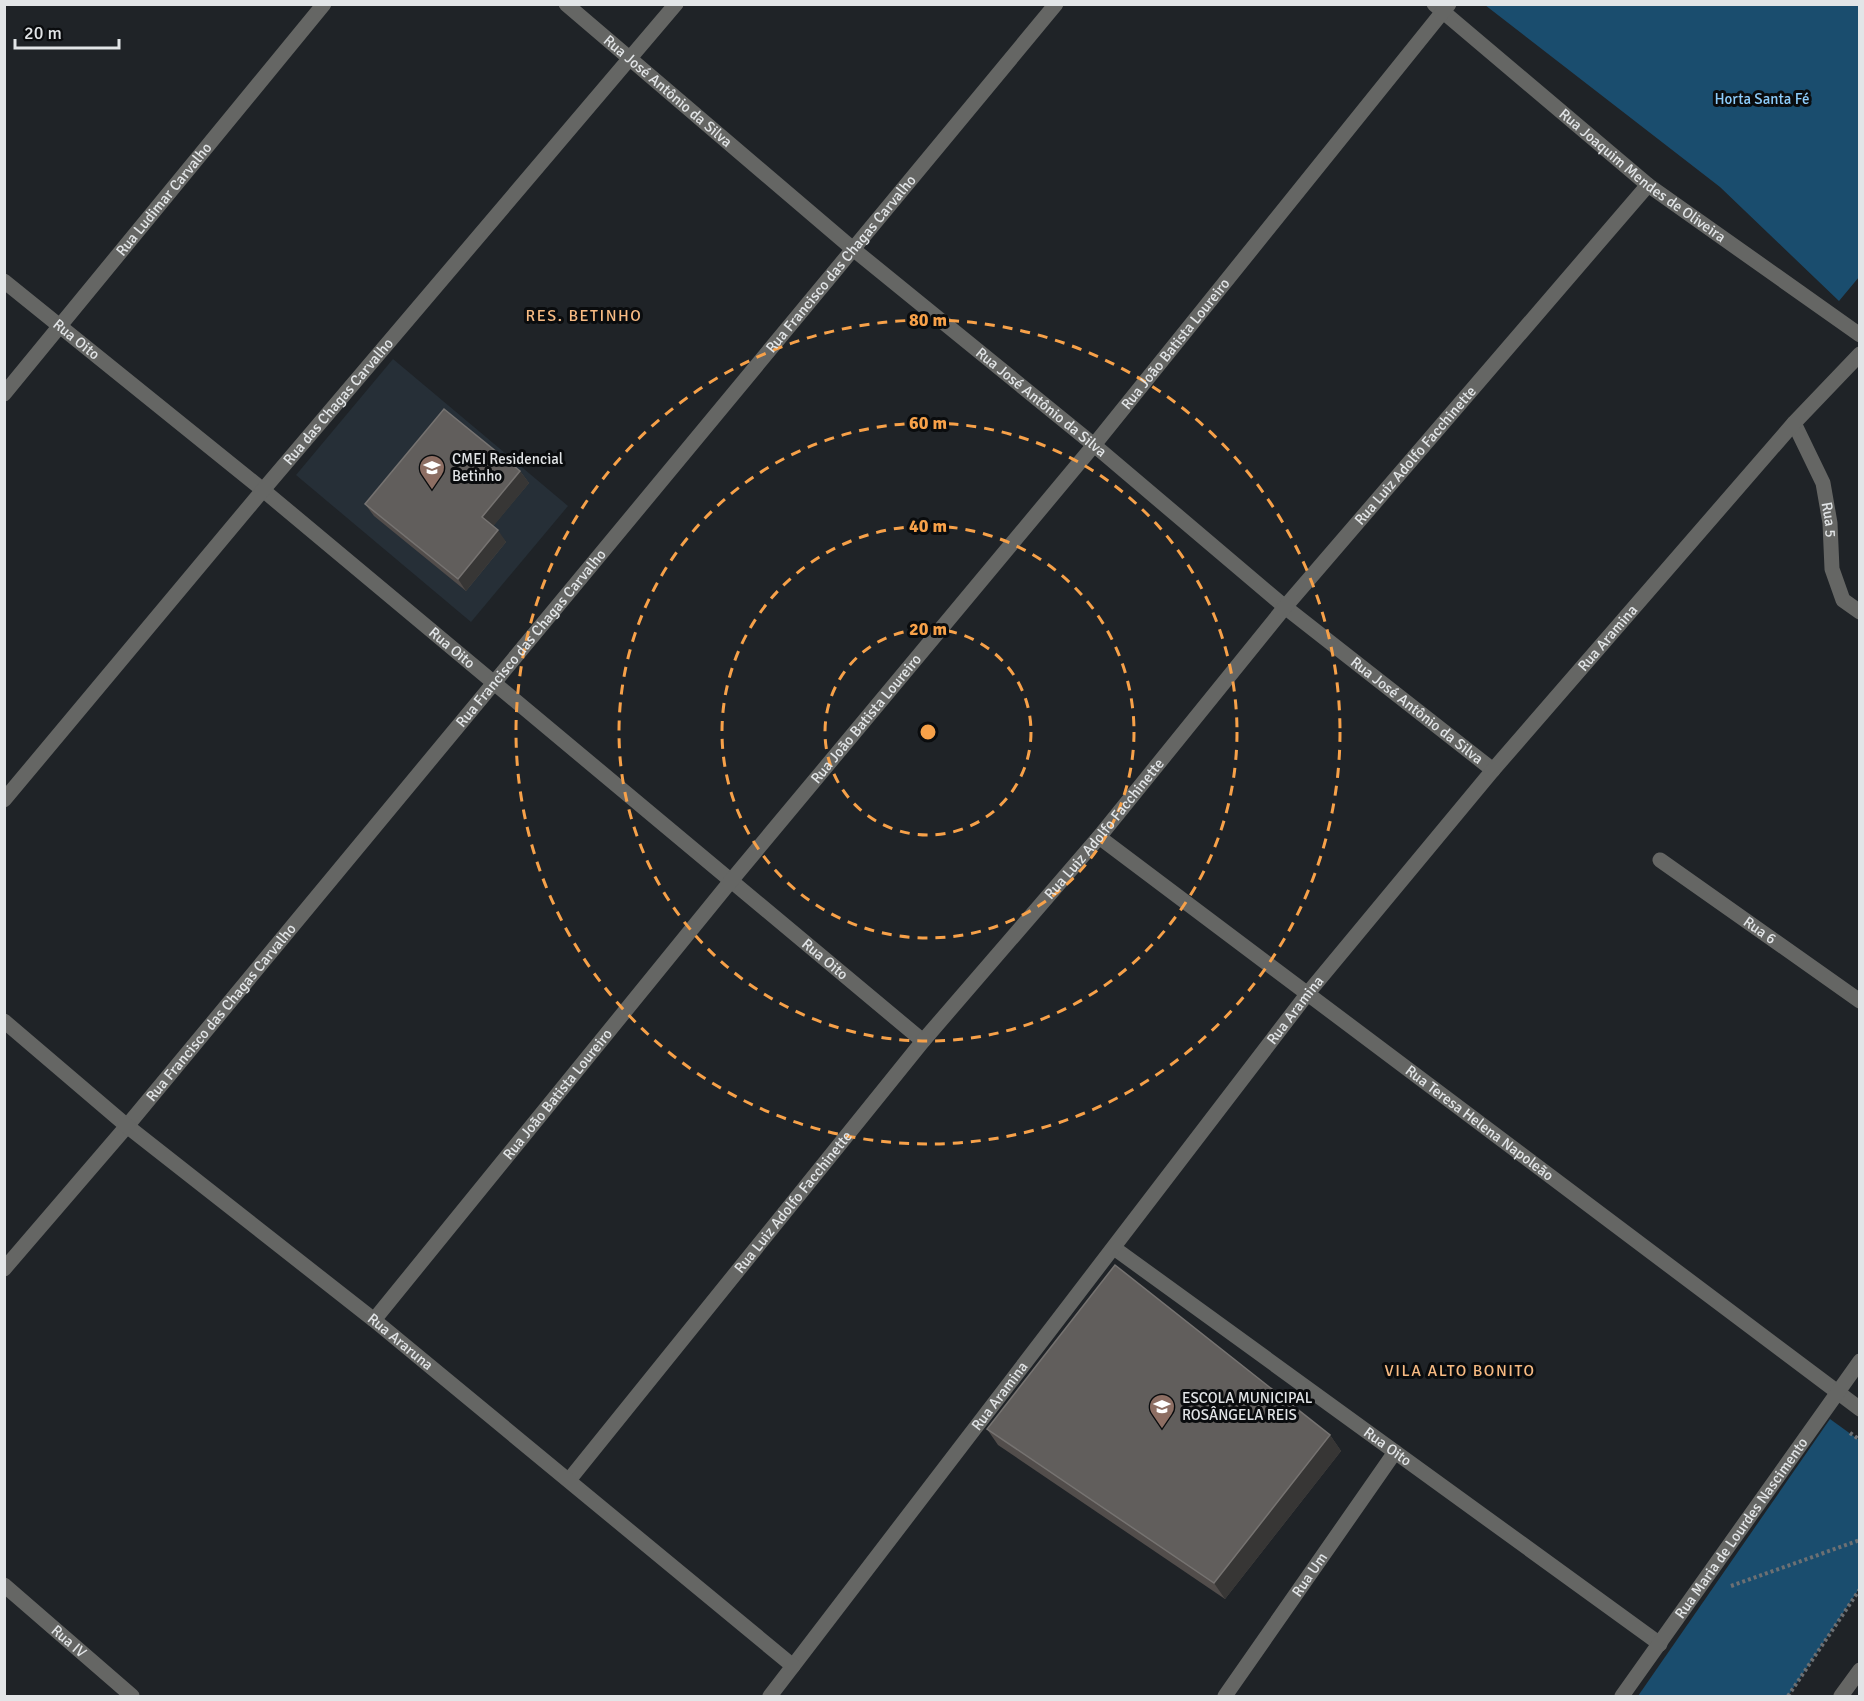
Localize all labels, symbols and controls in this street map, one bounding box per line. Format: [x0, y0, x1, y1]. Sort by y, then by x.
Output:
scale bar [15, 12, 118, 50]
text: 20 m [24, 22, 62, 44]
street label: Rua José Antônio da Silva [600, 31, 736, 151]
park label: Horta Santa Fé [1714, 90, 1810, 108]
street label: Rua Joaquim Mendes de Oliveira [1555, 105, 1729, 246]
street label: Rua Ludimar Carvalho [112, 139, 216, 259]
street label: Rua Francisco das Chagas Carvalho [762, 171, 920, 356]
street label: Rua João Batista Loureiro [1117, 275, 1234, 413]
district label: RES. BETINHO [526, 306, 642, 326]
text: 80 m [909, 309, 947, 331]
street label: Rua Oito [49, 315, 103, 364]
street label: Rua das Chagas Carvalho [279, 334, 397, 469]
street label: Rua José Antônio da Silva [972, 344, 1110, 461]
street label: Rua Luiz Adolfo Facchinette [1351, 382, 1480, 529]
text: 60 m [909, 412, 947, 434]
place label: CMEI Residencial Betinho [452, 450, 563, 485]
school or university icon: CMEI Residencial Betinho [417, 453, 447, 491]
street label: Rua 5 [1817, 501, 1840, 538]
text: 40 m [909, 515, 947, 537]
street label: Rua Francisco das Chagas Carvalho [452, 545, 610, 731]
street label: Rua Aramina [1574, 601, 1641, 675]
text: 20 m [909, 618, 947, 640]
street label: Rua Oito [425, 623, 479, 672]
street label: Rua João Batista Loureiro [807, 650, 925, 787]
street label: Rua José Antônio da Silva [1347, 653, 1487, 768]
centre of rings [918, 722, 938, 742]
street label: Rua Luiz Adolfo Facchinette [1040, 755, 1168, 903]
street label: Rua 6 [1740, 913, 1780, 948]
street label: Rua Francisco das Chagas Carvalho [142, 920, 300, 1105]
street label: Rua Oito [798, 935, 852, 984]
street label: Rua Aramina [1263, 972, 1327, 1048]
street label: Rua João Batista Loureiro [499, 1025, 616, 1163]
street label: Rua Teresa Helena Napoleão [1402, 1061, 1557, 1185]
street label: Rua Luiz Adolfo Facchinette [730, 1127, 856, 1277]
street label: Rua Araruna [364, 1309, 437, 1374]
street label: Rua Aramina [968, 1358, 1032, 1434]
district label: VILA ALTO BONITO [1385, 1361, 1535, 1381]
place label: ESCOLA MUNICIPAL ROSÂNGELA REIS [1182, 1389, 1313, 1424]
school or university icon: ESCOLA MUNICIPAL ROSÂNGELA REIS [1147, 1392, 1177, 1430]
street label: Rua Oito [1360, 1423, 1415, 1470]
street label: Rua Maria de Lourdes Nascimento [1671, 1434, 1812, 1622]
street label: Rua Um [1288, 1549, 1331, 1600]
street label: Rua IV [48, 1621, 91, 1662]

